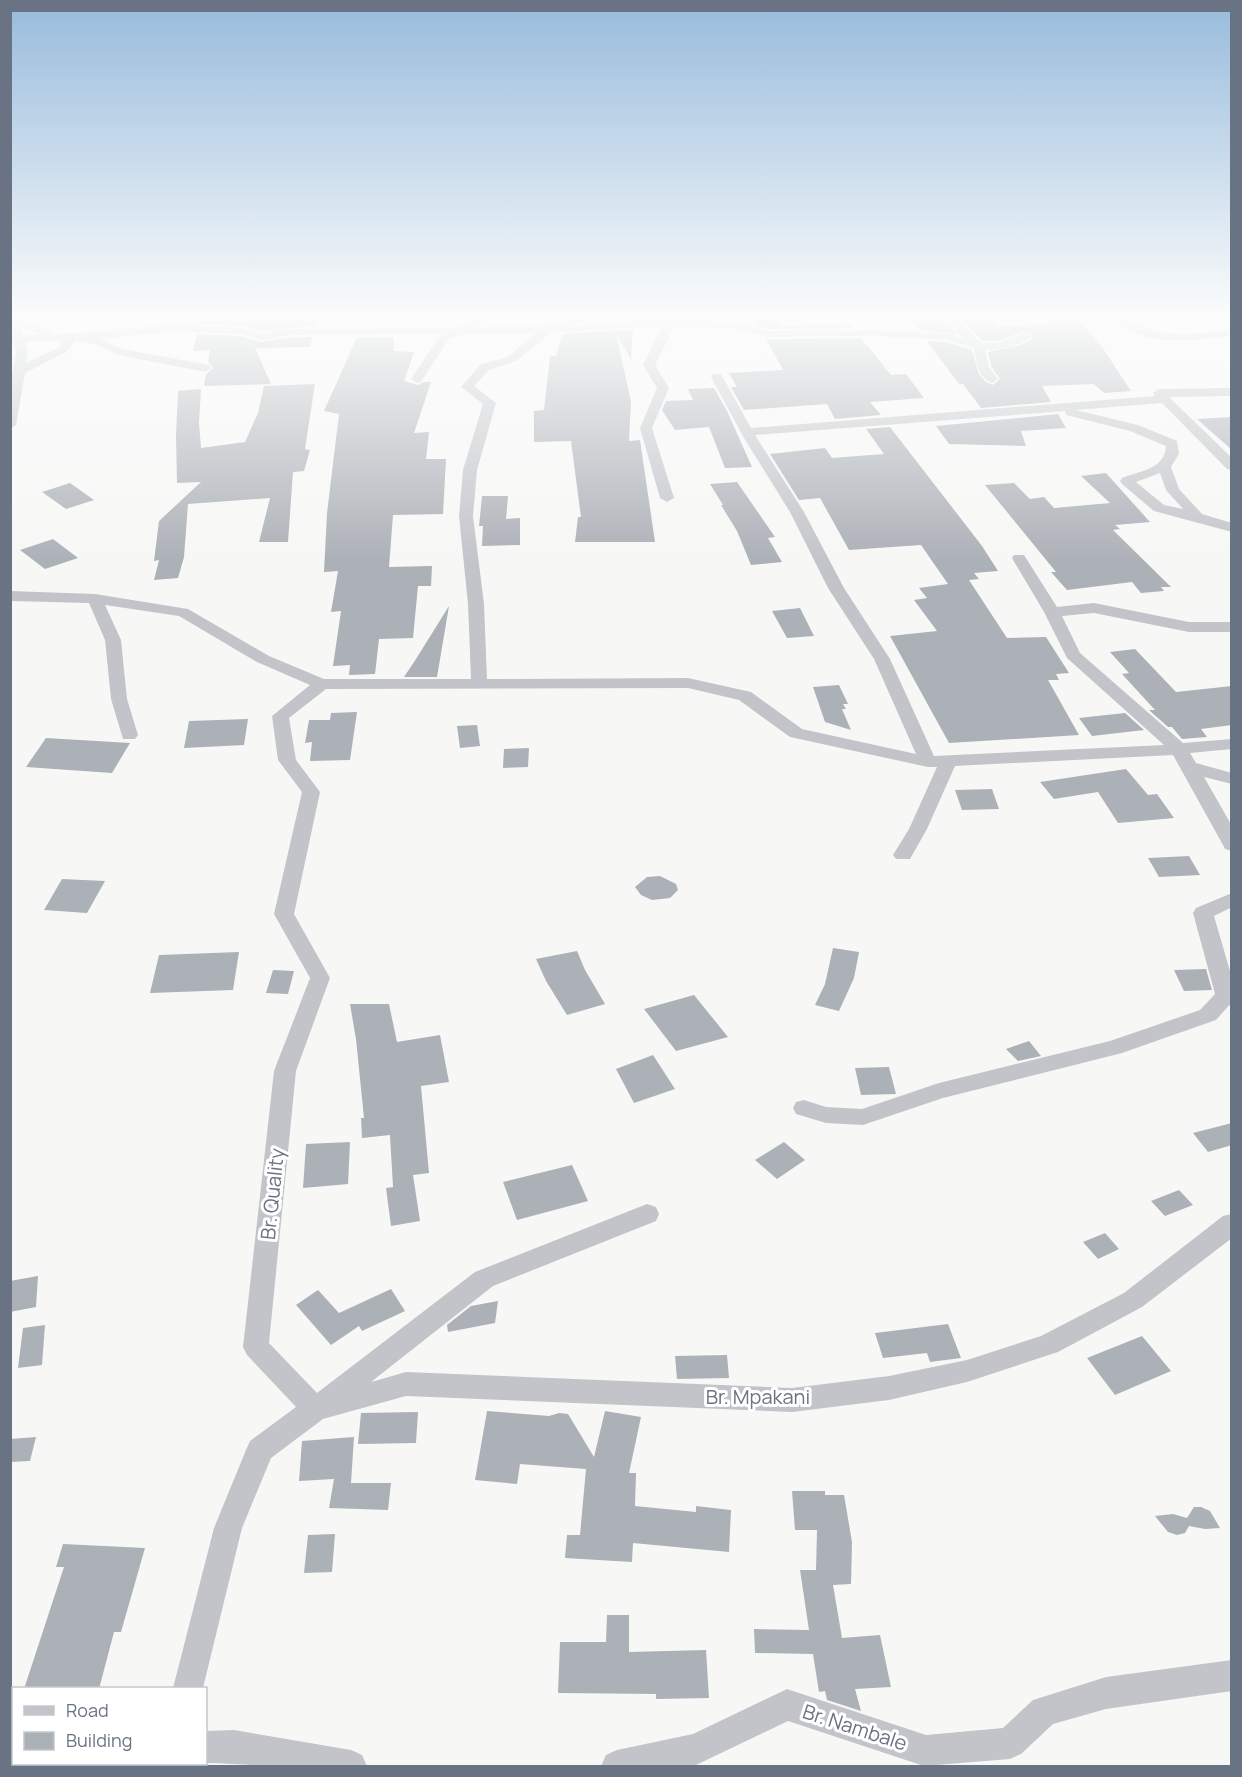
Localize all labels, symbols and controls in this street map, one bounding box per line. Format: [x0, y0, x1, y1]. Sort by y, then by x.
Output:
street label: Br. Quality [254, 1146, 290, 1241]
street label: Br. Mpakani [706, 1383, 810, 1410]
legend [12, 1687, 207, 1765]
street label: Br. Nambale [799, 1697, 911, 1757]
text: Road [66, 1698, 109, 1722]
text: Building [66, 1728, 132, 1752]

